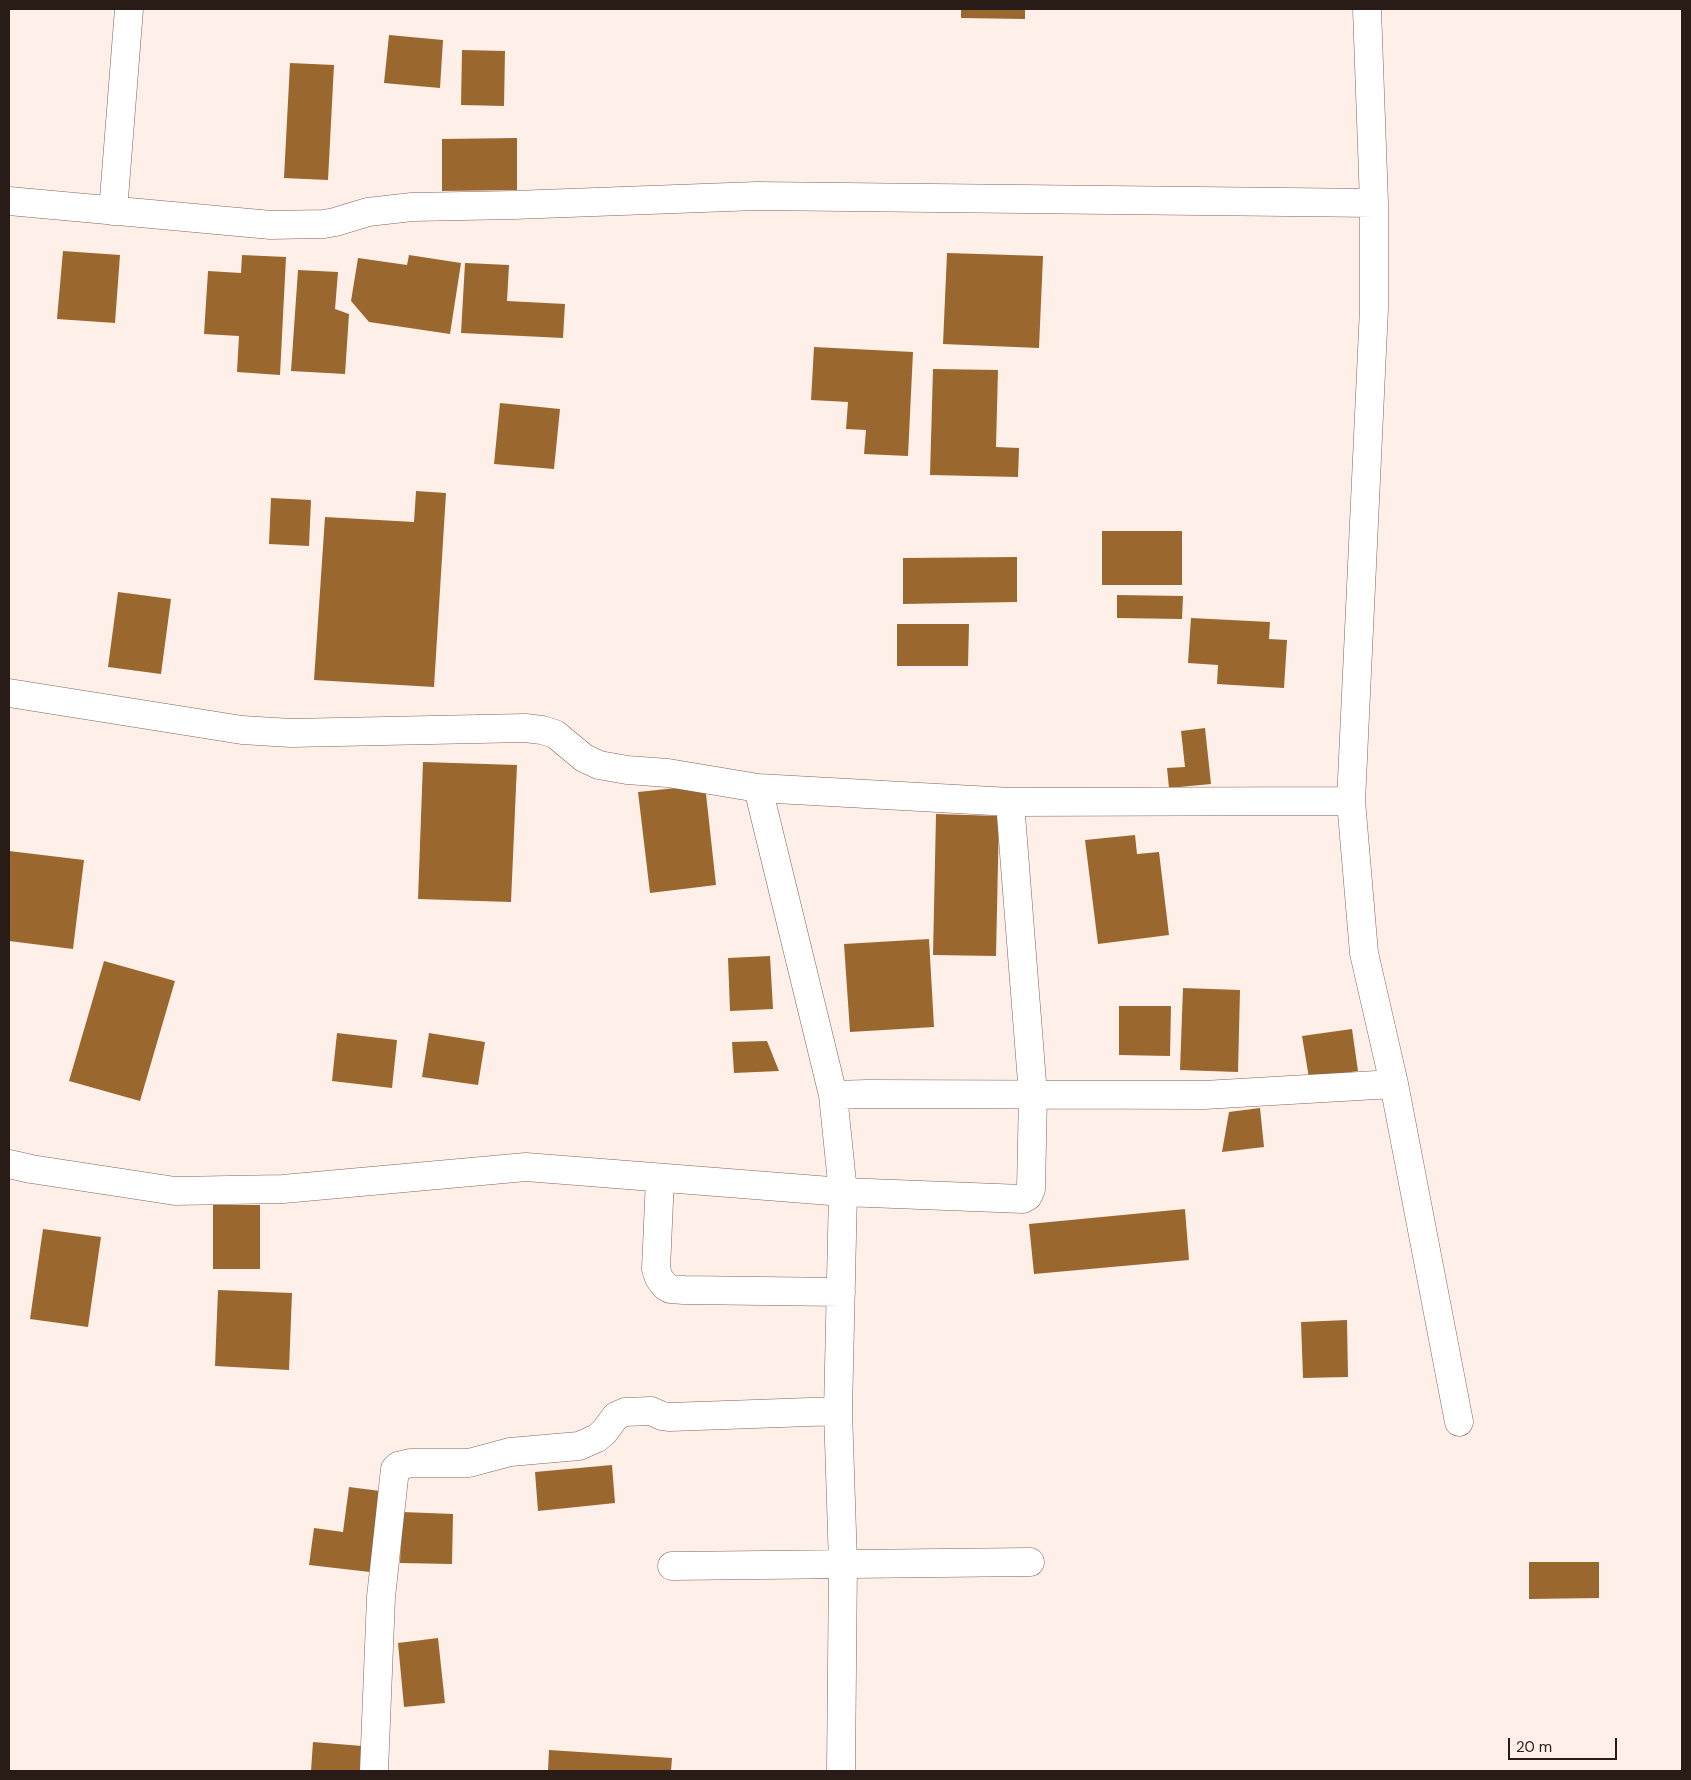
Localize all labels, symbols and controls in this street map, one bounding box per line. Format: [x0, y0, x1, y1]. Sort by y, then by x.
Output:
scale bar [1511, 1728, 1620, 1760]
text: 20 m [1516, 1737, 1552, 1757]

